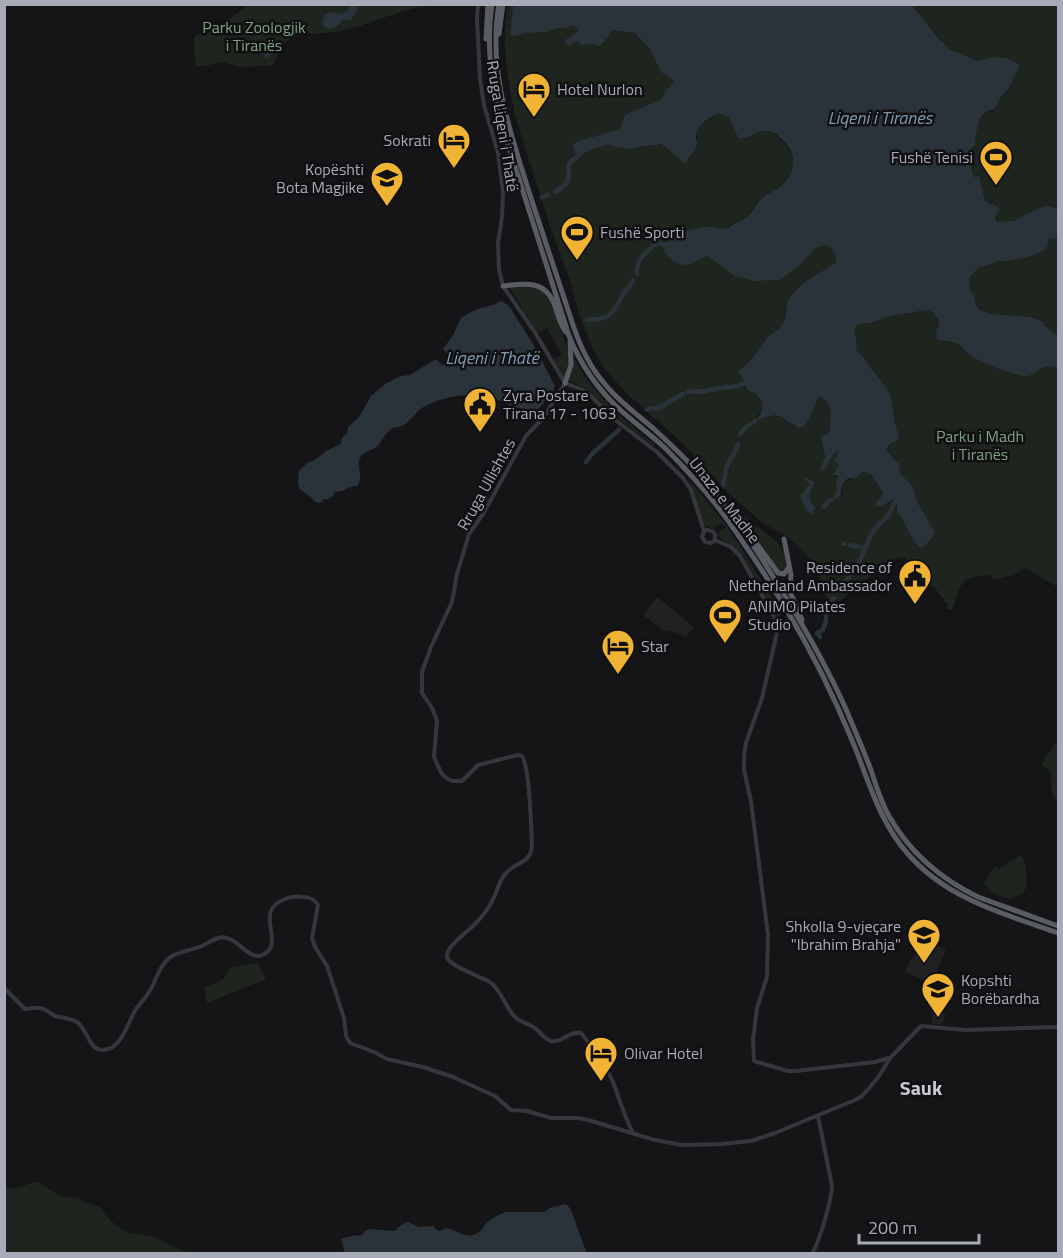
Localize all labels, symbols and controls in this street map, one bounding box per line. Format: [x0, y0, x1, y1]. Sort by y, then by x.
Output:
park label: Parku Zoologjik i Tiranës [202, 15, 306, 57]
street label: Rruga Liqeni i Thatë [481, 59, 525, 193]
hotel icon: Hotel Nurlon [516, 71, 552, 118]
place label: Hotel Nurlon [557, 77, 643, 101]
water label: Liqeni i Tiranës [828, 104, 934, 131]
hotel icon: Sokrati [436, 122, 472, 169]
place label: Sokrati [384, 128, 431, 152]
sports icon: Fushë Tenisi [978, 139, 1014, 186]
place label: Fushë Tenisi [891, 145, 973, 169]
place label: Kopështi Bota Magjike [276, 157, 364, 199]
school or university icon: Kopështi Bota Magjike [369, 160, 405, 207]
sports icon: Fushë Sporti [559, 214, 595, 261]
place label: Fushë Sporti [600, 220, 684, 244]
water label: Liqeni i Thatë [445, 344, 540, 371]
place label: Zyra Postare Tirana 17 - 1063 [503, 383, 616, 425]
public building icon: Zyra Postare Tirana 17 - 1063 [462, 386, 498, 433]
park label: Parku i Madh i Tiranës [936, 424, 1024, 466]
street label: Rruga Ullishtes [451, 434, 521, 534]
street label: Unaza e Madhe [684, 452, 766, 548]
place label: Residence of Netherland Ambassador [728, 555, 893, 597]
public building icon: Residence of Netherland Ambassador [897, 558, 933, 605]
place label: ANIMO Pilates Studio [748, 594, 846, 636]
sports icon: ANIMO Pilates Studio [707, 597, 743, 644]
hotel icon: Star [600, 628, 636, 675]
place label: Star [641, 634, 669, 658]
place label: Shkolla 9-vjeçare "Ibrahim Brahja" [785, 914, 901, 956]
school or university icon: Shkolla 9-vjeçare "Ibrahim Brahja" [906, 917, 942, 964]
place label: Kopshti Borëbardha [961, 968, 1040, 1010]
school or university icon: Kopshti Borëbardha [920, 971, 956, 1018]
hotel icon: Olivar Hotel [583, 1035, 619, 1082]
place label: Olivar Hotel [624, 1041, 703, 1065]
district label: Sauk [900, 1072, 943, 1103]
scale bar [859, 1207, 979, 1245]
text: 200 m [868, 1214, 917, 1241]

